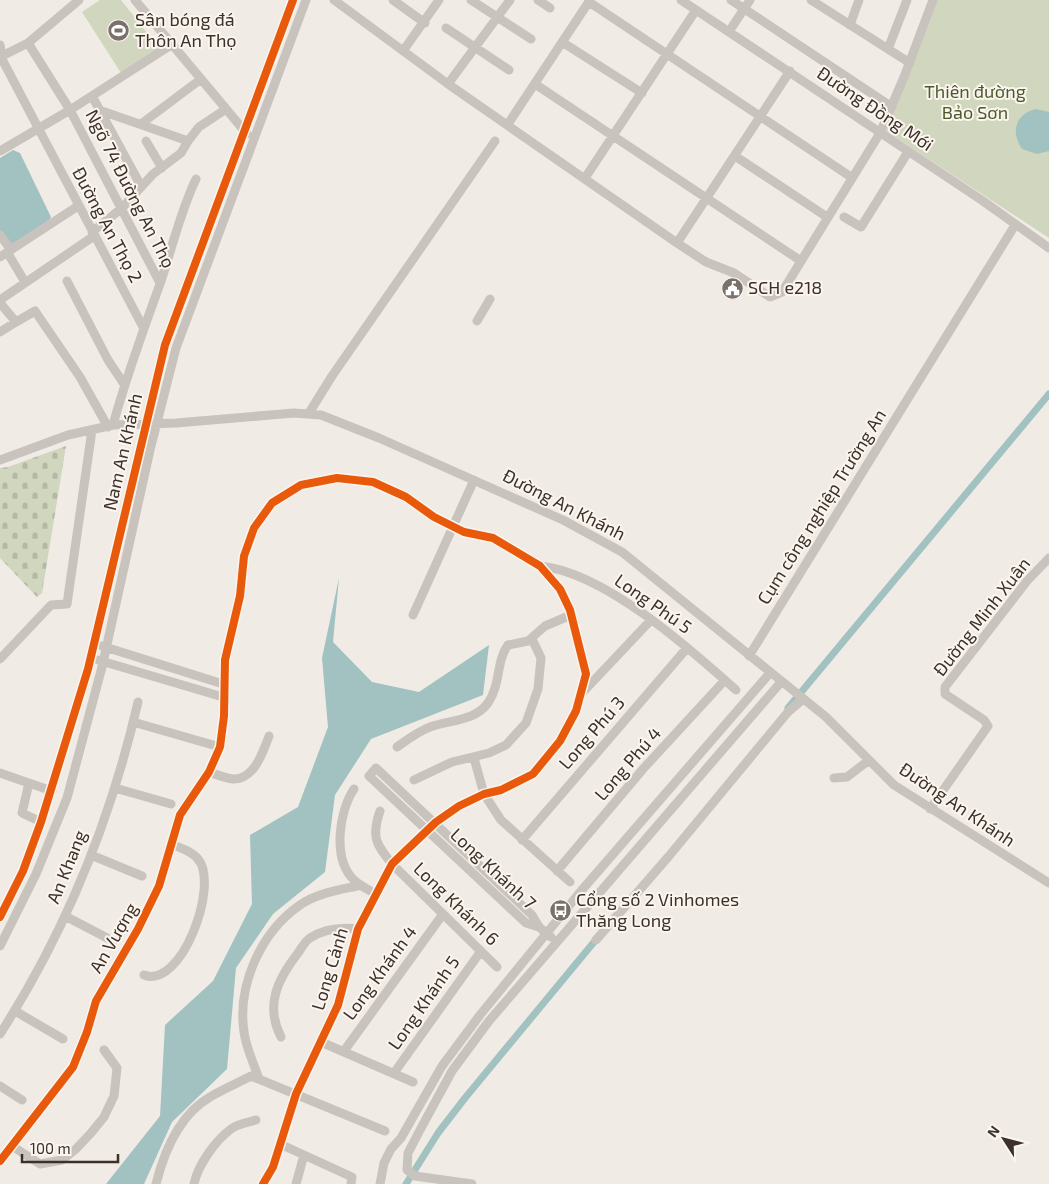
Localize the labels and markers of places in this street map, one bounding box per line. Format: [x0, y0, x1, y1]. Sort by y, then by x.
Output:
place label: Sân bóng đá Thôn An Thọ [135, 8, 237, 51]
sports icon: Sân bóng đá Thôn An Thọ [107, 18, 131, 42]
public building icon: SCH e218 [720, 276, 744, 300]
place label: SCH e218 [748, 276, 822, 298]
place label: Cổng số 2 Vinhomes Thăng Long [576, 888, 739, 931]
bus stop icon: Cổng số 2 Vinhomes Thăng Long [548, 898, 572, 922]

